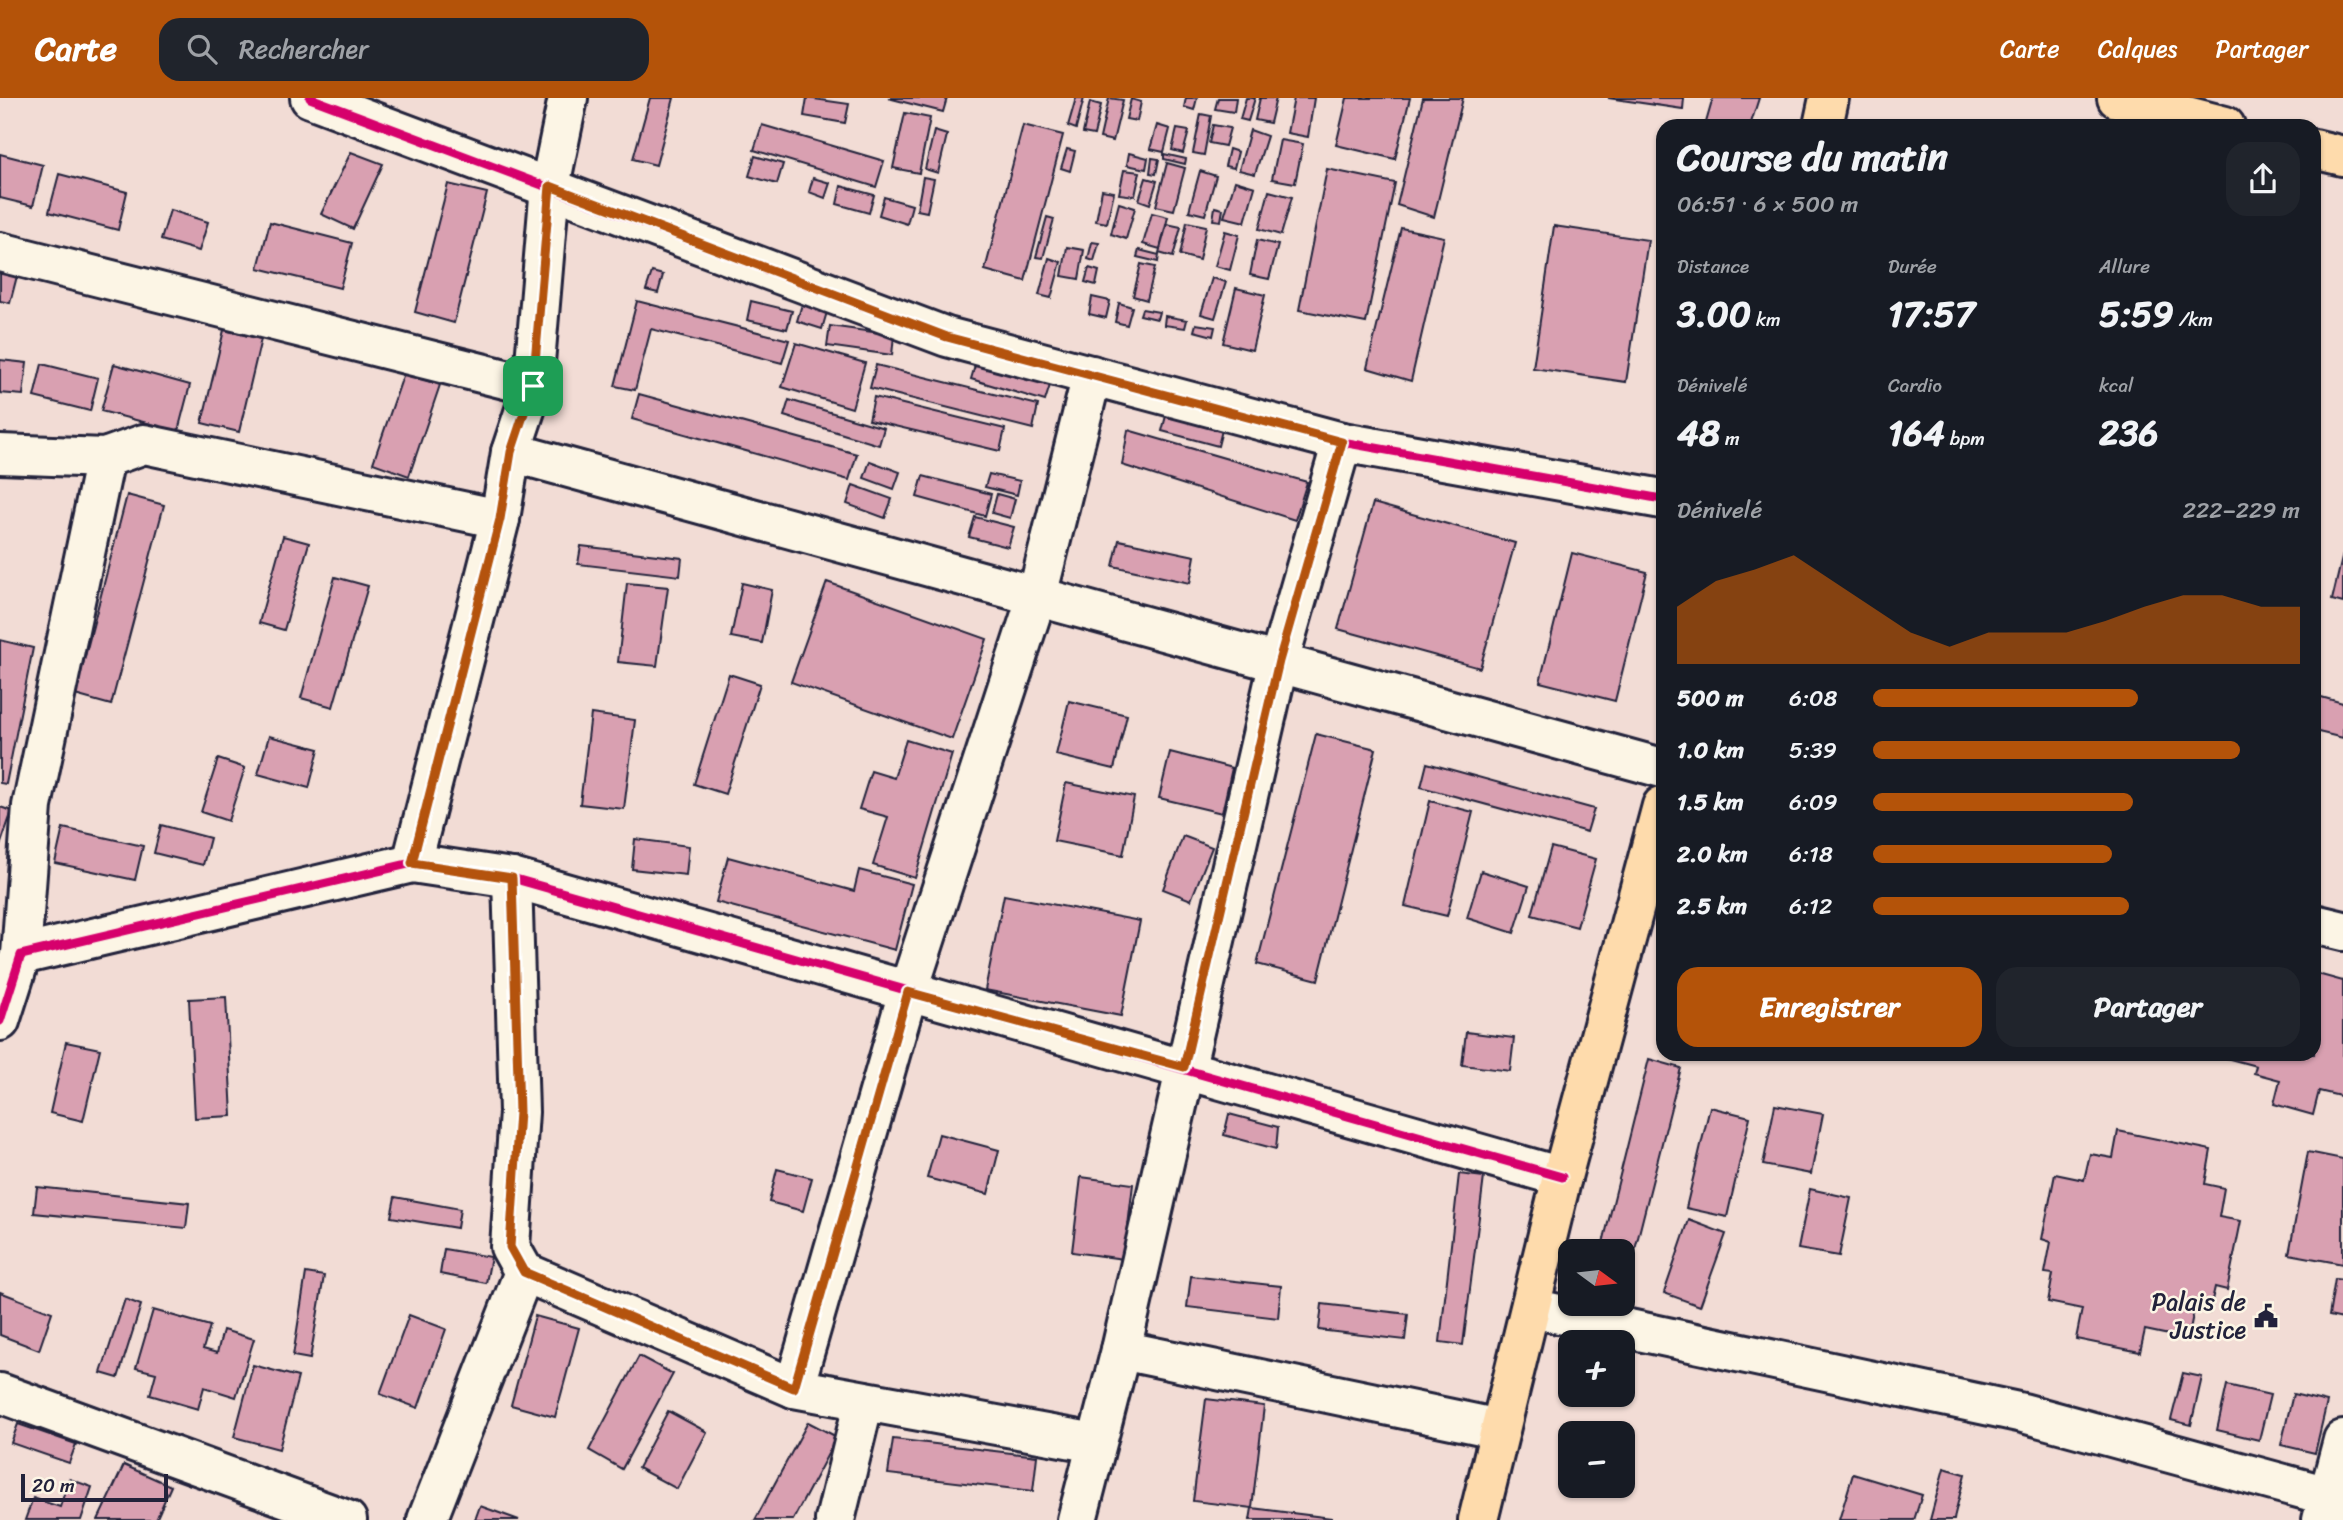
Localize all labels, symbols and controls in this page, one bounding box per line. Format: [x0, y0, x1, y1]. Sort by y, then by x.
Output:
search box [159, 18, 649, 81]
text: Carte [35, 20, 117, 78]
text: Rechercher [239, 26, 369, 72]
text: Carte [2000, 28, 2060, 70]
text: Calques [2098, 28, 2177, 70]
text: Partager [2215, 28, 2308, 70]
icon: search [183, 30, 221, 68]
text: Course du matin [1677, 124, 1948, 191]
button: share [2226, 142, 2300, 216]
text: 06:51 · 6 × 500 m [1677, 184, 1858, 225]
text: Distance [1677, 250, 1749, 283]
text: Durée [1888, 250, 1937, 283]
text: Allure [2099, 250, 2150, 283]
text: 3.00 [1677, 283, 1751, 345]
text: 17:57 [1888, 283, 1975, 345]
text: 5:59 [2099, 283, 2174, 345]
text: km [1751, 303, 1781, 336]
text: /km [2174, 303, 2213, 336]
pin [503, 356, 563, 416]
icon: arrive [514, 367, 552, 405]
text: Dénivelé [1677, 369, 1747, 402]
text: Cardio [1888, 369, 1942, 402]
text: kcal [2099, 369, 2134, 402]
text: 48 [1677, 402, 1720, 464]
text: 164 [1888, 402, 1945, 464]
text: 236 [2099, 402, 2158, 464]
text: m [1720, 422, 1740, 455]
text: bpm [1945, 422, 1985, 455]
text: Dénivelé [1677, 490, 1762, 531]
text: 222–229 m [2183, 490, 2300, 531]
text: 500 m [1677, 678, 1744, 719]
text: 6:08 [1789, 678, 1837, 719]
text: 1.0 km [1677, 730, 1744, 771]
text: 5:39 [1789, 730, 1837, 771]
text: 1.5 km [1677, 782, 1744, 823]
text: 6:09 [1789, 782, 1838, 823]
text: 2.0 km [1677, 834, 1748, 875]
text: 6:18 [1789, 834, 1833, 875]
text: 2.5 km [1677, 886, 1747, 927]
text: 6:12 [1789, 886, 1832, 927]
button: Enregistrer [1677, 967, 1982, 1047]
button: Partager [1996, 967, 2300, 1047]
north arrow [1558, 1239, 1634, 1316]
map controls [1558, 1239, 1635, 1498]
place label: Palais de Justice [2152, 1281, 2246, 1351]
public building icon: Palais de Justice [2252, 1302, 2280, 1330]
button: + [1558, 1330, 1635, 1407]
button: − [1558, 1421, 1635, 1498]
text: 20 m [32, 1469, 75, 1502]
scale bar [21, 1471, 168, 1503]

